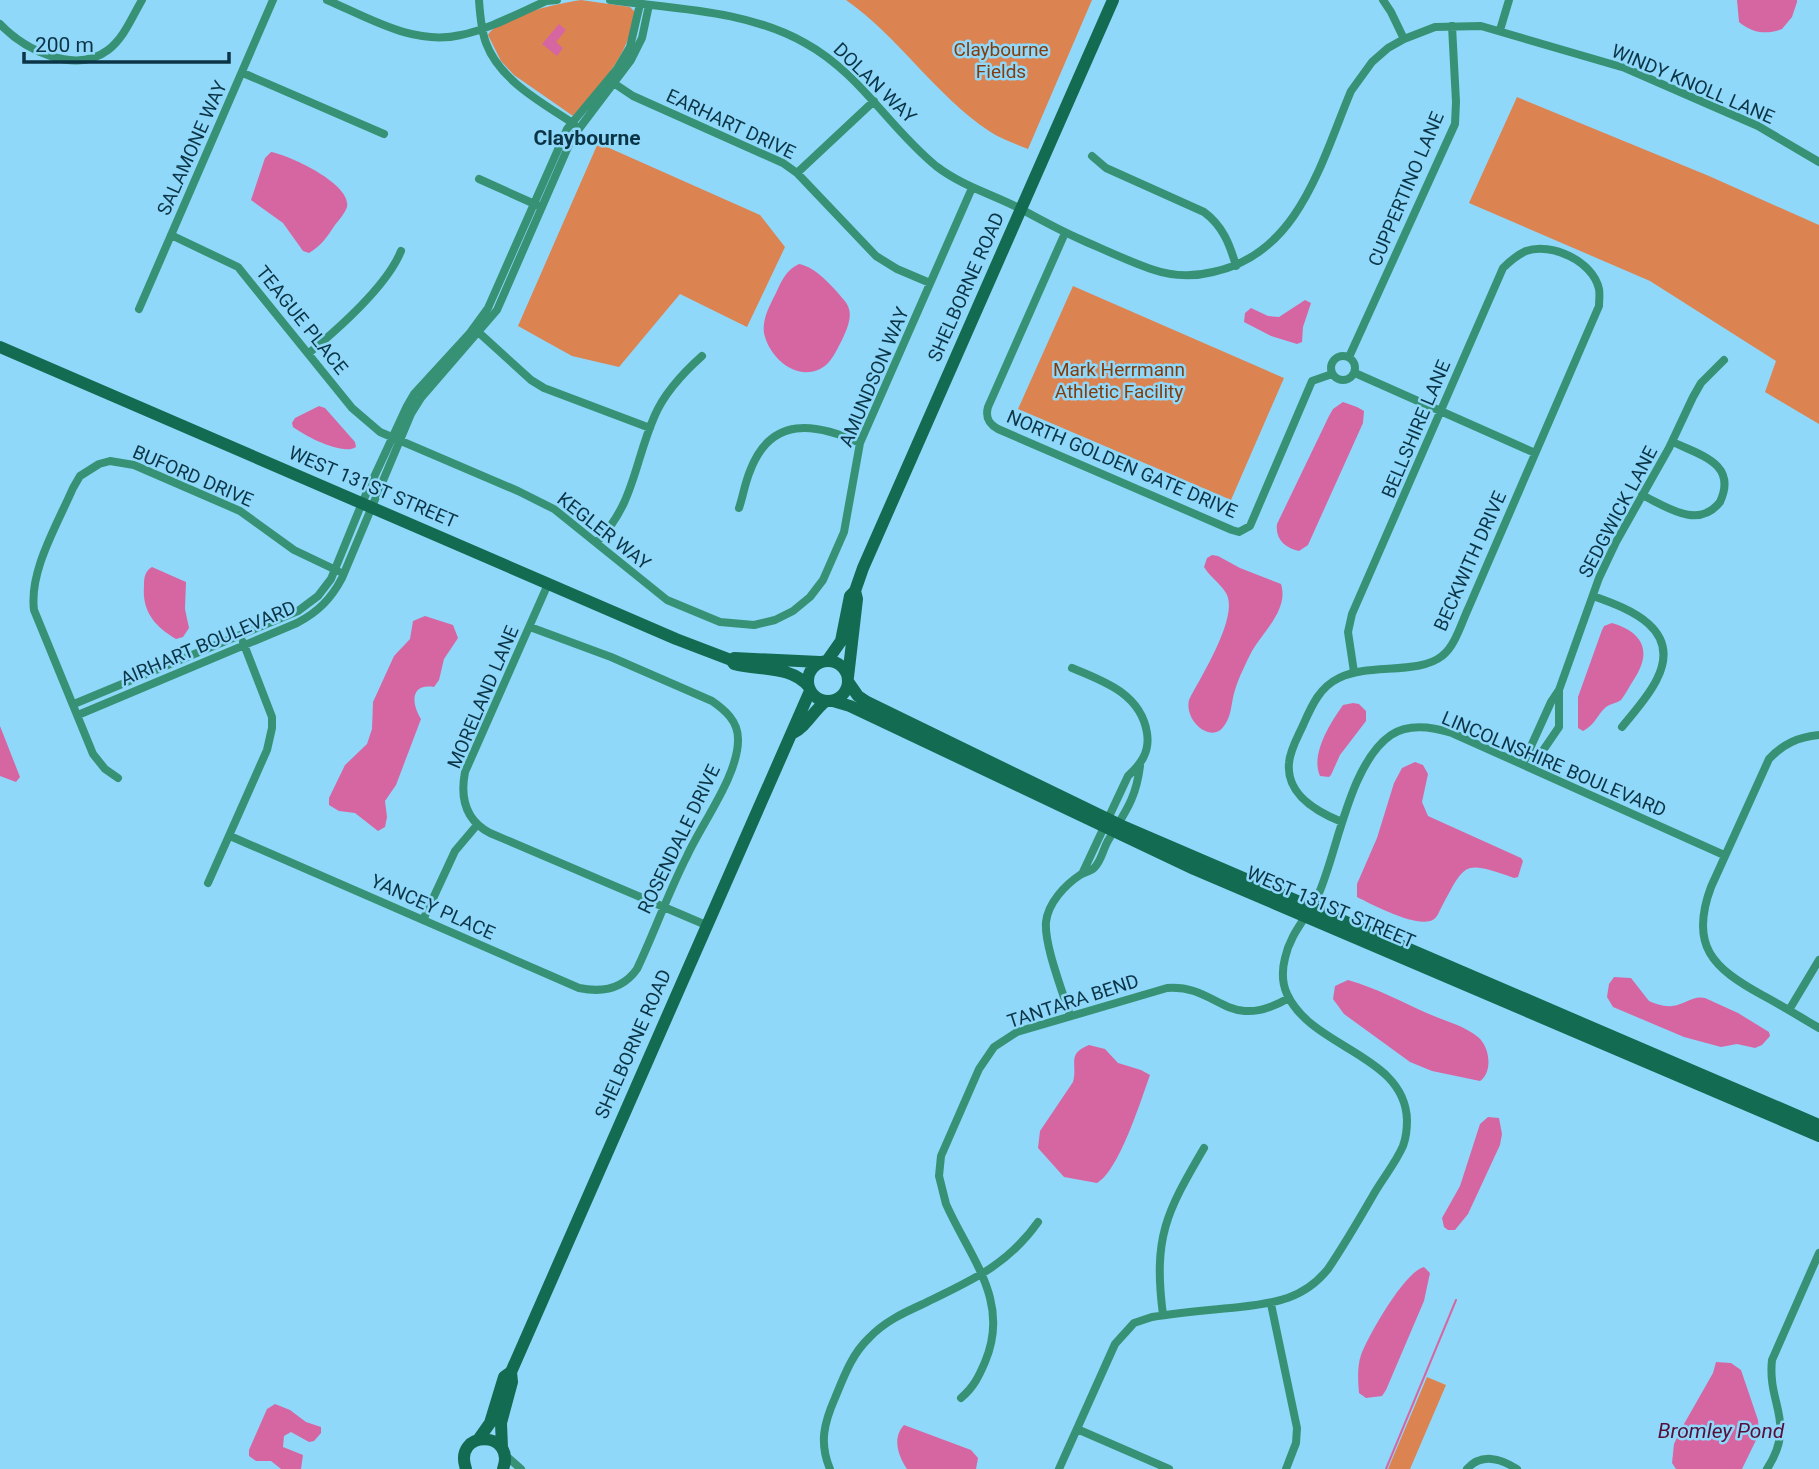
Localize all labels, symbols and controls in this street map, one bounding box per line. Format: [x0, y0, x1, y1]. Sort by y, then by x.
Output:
scale bar [24, 21, 229, 65]
text: 200 m [35, 33, 94, 57]
street label: DOLAN WAY [829, 38, 922, 128]
park label: Claybourne Fields [953, 38, 1049, 83]
street label: WINDY KNOLL LANE [1608, 39, 1778, 129]
street label: SALAMONE WAY [152, 77, 232, 219]
street label: EARHART DRIVE [663, 84, 799, 164]
street label: CUPPERTINO LANE [1363, 108, 1449, 270]
district label: Claybourne [533, 126, 641, 150]
street label: SHELBORNE ROAD [923, 209, 1009, 365]
street label: TEAGUE PLACE [251, 261, 353, 379]
street label: AMUNDSON WAY [834, 303, 914, 450]
street label: BELLSHIRE LANE [1377, 356, 1455, 501]
park label: Mark Herrmann Athletic Facility [1053, 358, 1185, 403]
street label: NORTH GOLDEN GATE DRIVE [1003, 405, 1241, 523]
street label: BUFORD DRIVE [129, 440, 257, 512]
street label: WEST 131ST STREET [285, 441, 461, 533]
street label: SEDGWICK LANE [1574, 442, 1662, 582]
street label: KEGLER WAY [553, 487, 656, 575]
street label: BECKWITH DRIVE [1429, 487, 1511, 634]
street label: AIRHART BOULEVARD [117, 596, 299, 690]
street label: MORELAND LANE [443, 622, 524, 772]
street label: LINCOLNSHIRE BOULEVARD [1438, 706, 1670, 822]
street label: ROSENDALE DRIVE [633, 761, 725, 917]
street label: WEST 131ST STREET [1243, 861, 1419, 953]
street label: YANCEY PLACE [367, 869, 499, 945]
street label: SHELBORNE ROAD [590, 966, 676, 1122]
street label: TANTARA BEND [1004, 969, 1142, 1033]
water label: Bromley Pond [1658, 1419, 1785, 1443]

